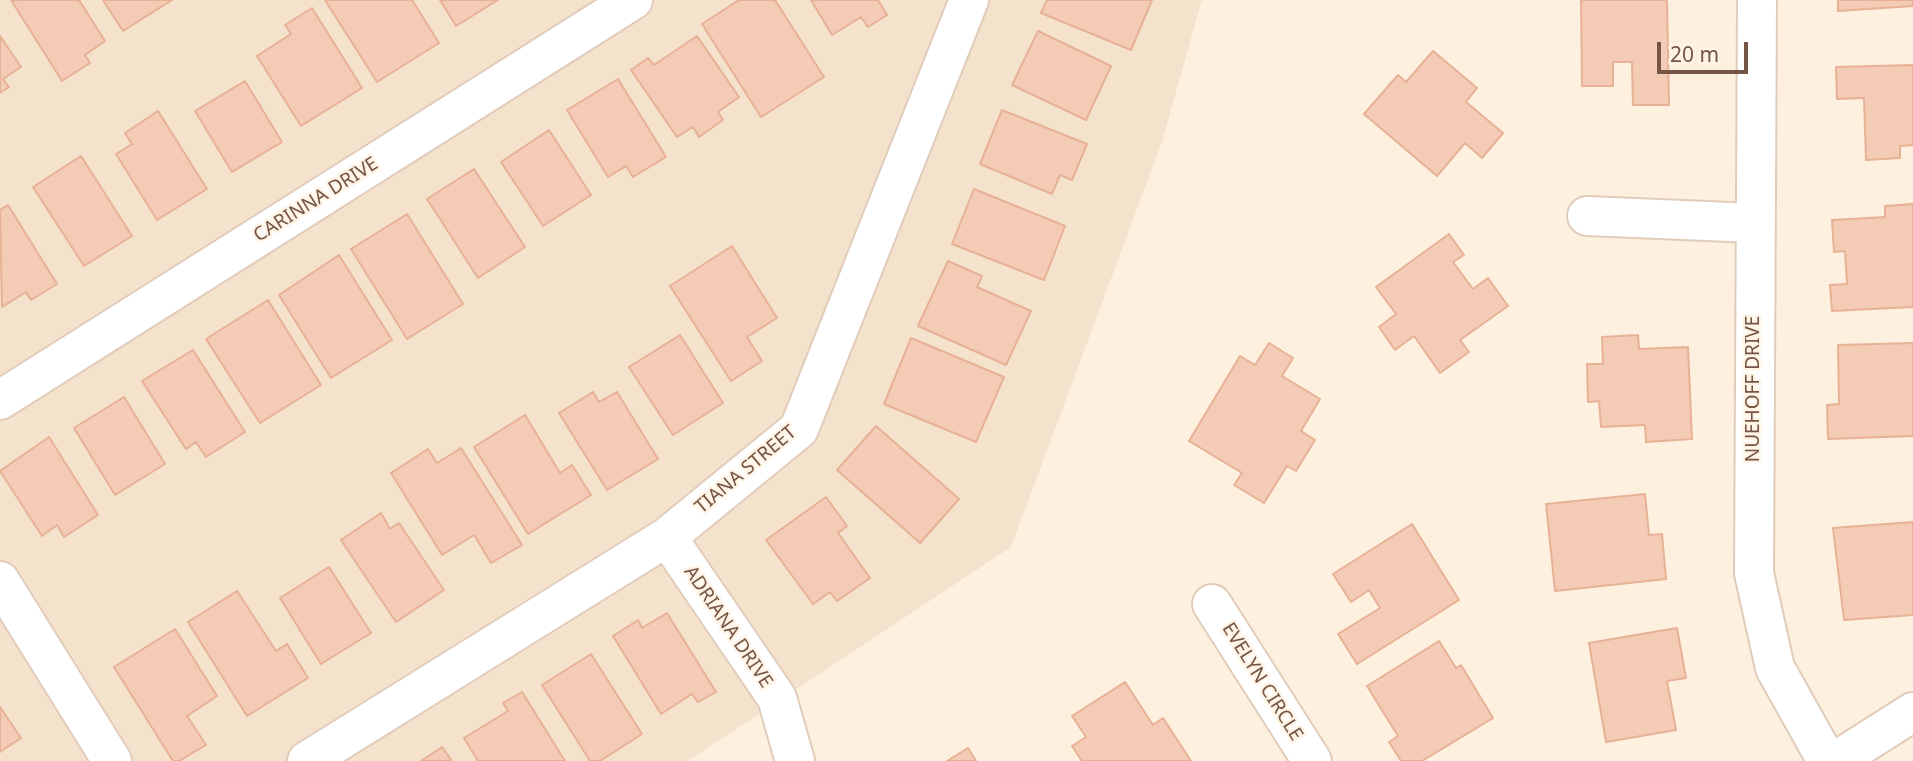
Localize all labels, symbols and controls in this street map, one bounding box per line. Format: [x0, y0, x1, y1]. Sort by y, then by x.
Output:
scale bar [1661, 28, 1752, 72]
text: 20 m [1670, 40, 1719, 68]
street label: CARINNA DRIVE [250, 153, 382, 247]
street label: NUEHOFF DRIVE [1743, 316, 1765, 462]
street label: TIANA STREET [691, 421, 801, 519]
street label: ADRIANA DRIVE [679, 562, 777, 692]
street label: EVELYN CIRCLE [1217, 619, 1307, 745]

